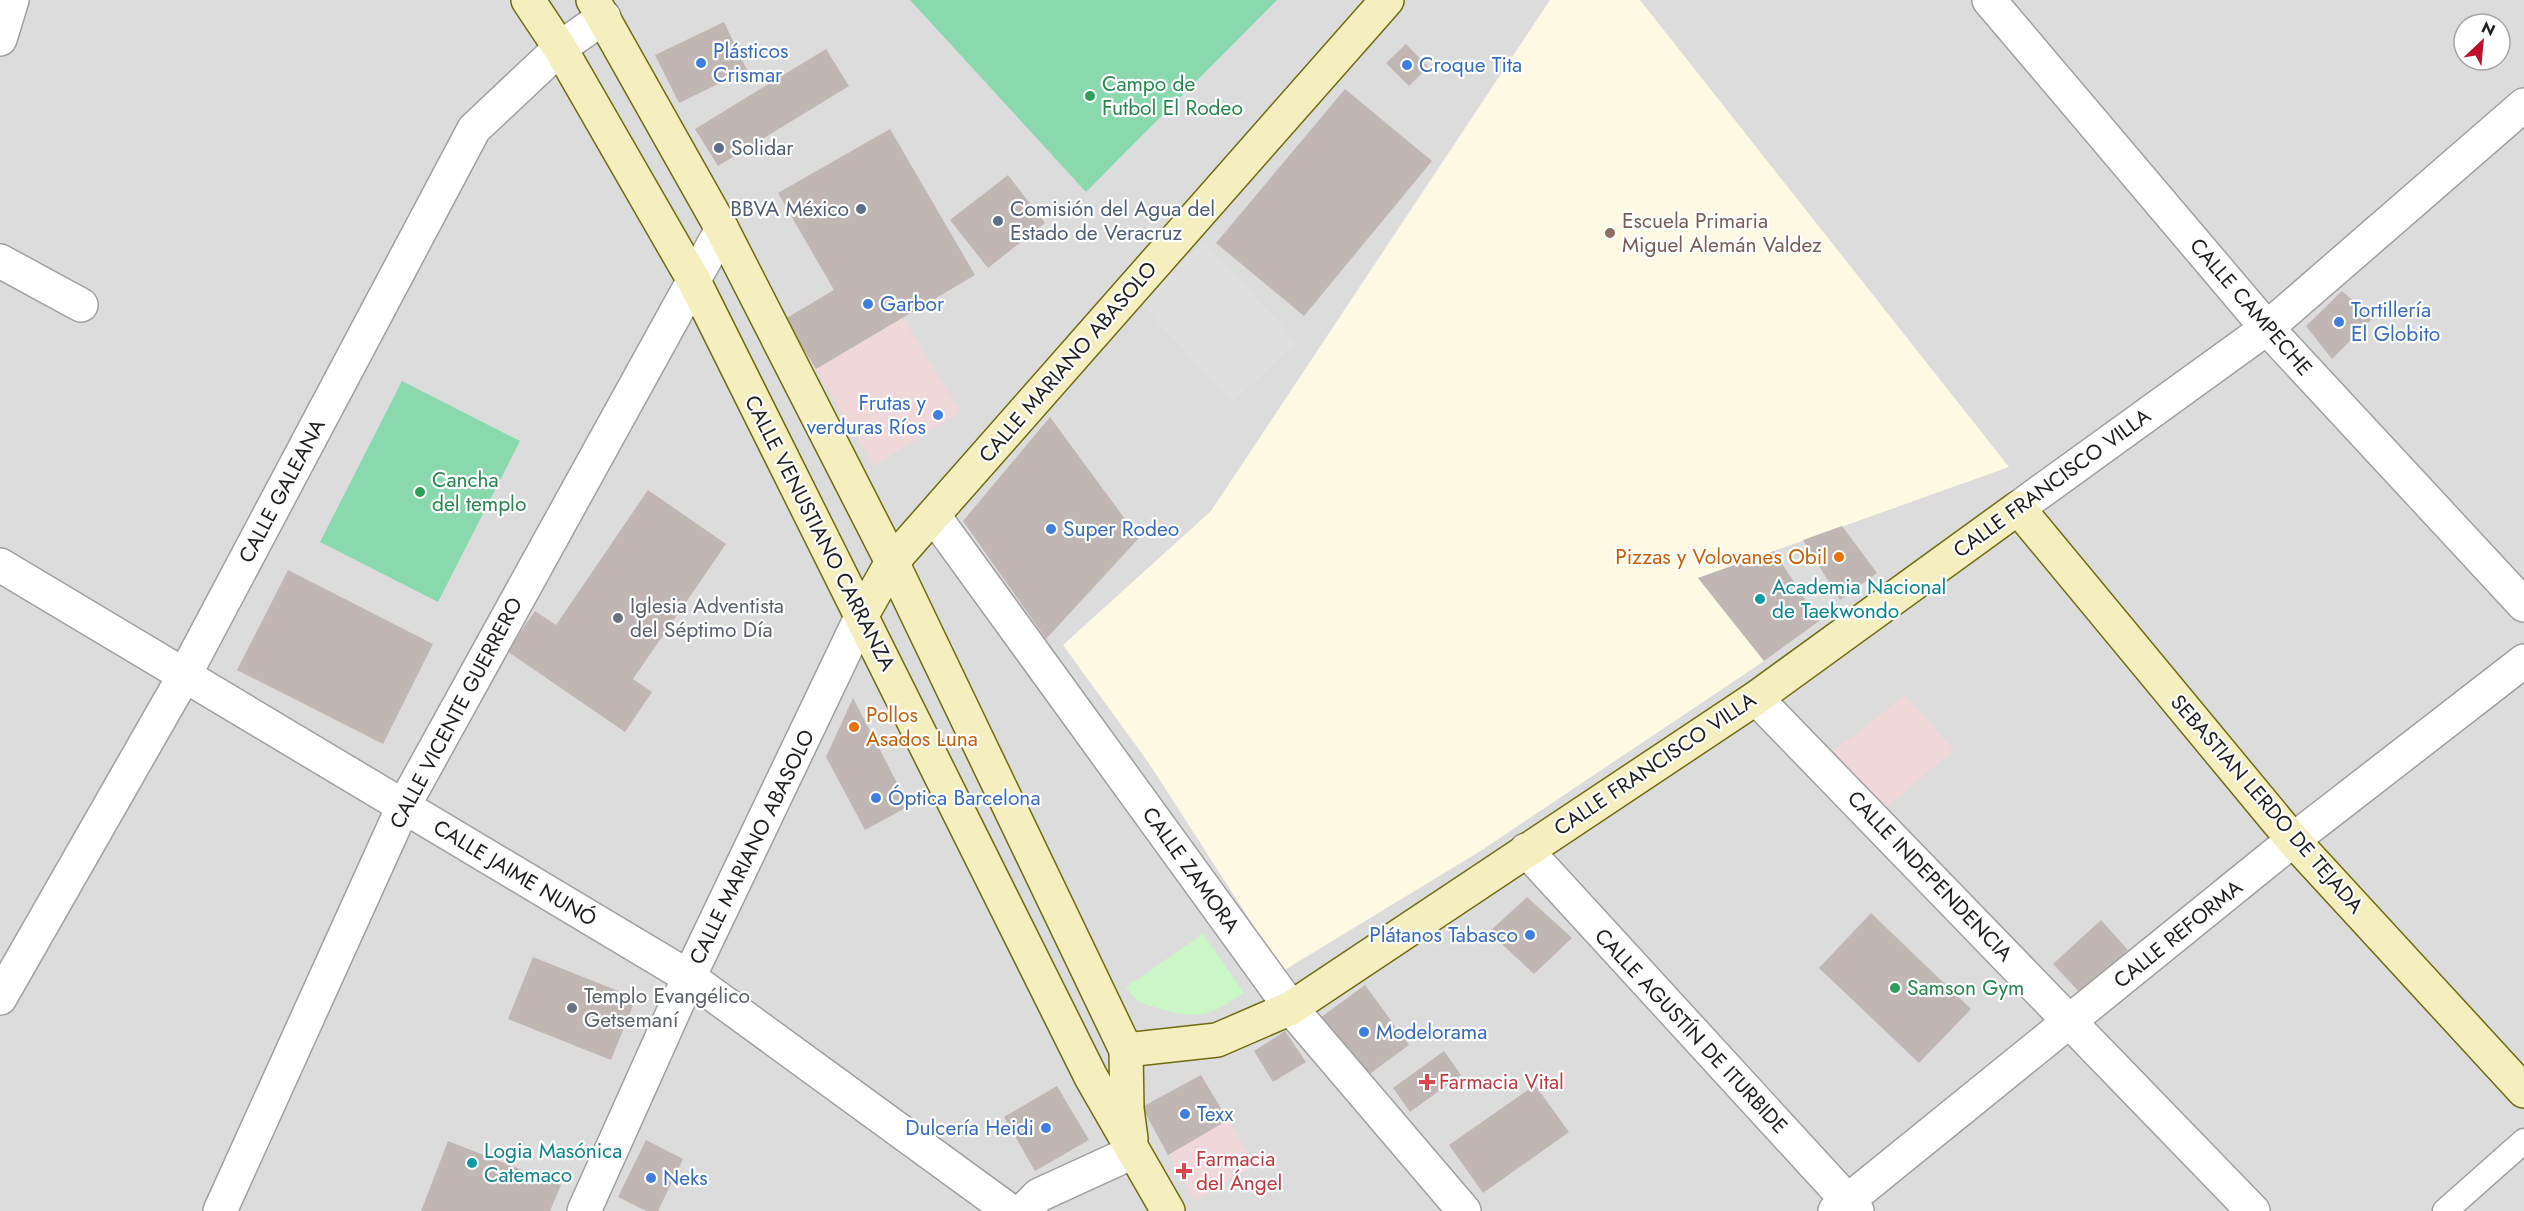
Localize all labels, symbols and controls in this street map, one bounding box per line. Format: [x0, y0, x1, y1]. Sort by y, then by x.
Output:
north arrow [2452, 12, 2512, 72]
text: N [2478, 16, 2499, 42]
place label: Plásticos Crismar [713, 36, 788, 90]
place label: Croque Tita [1419, 50, 1522, 80]
marker: Plásticos Crismar [694, 56, 708, 70]
marker: Croque Tita [1400, 58, 1414, 72]
place label: Campo de Futbol El Rodeo [1102, 69, 1243, 123]
marker: Campo de Futbol El Rodeo [1083, 89, 1097, 103]
place label: Solidar [731, 133, 794, 163]
marker: Solidar [712, 141, 726, 155]
place label: BBVA México [730, 194, 849, 224]
place label: Comisión del Agua del Estado de Veracruz [1010, 194, 1215, 248]
marker: BBVA México [854, 202, 868, 216]
place label: Escuela Primaria Miguel Alemán Valdez [1622, 206, 1822, 260]
marker: Comisión del Agua del Estado de Veracruz [991, 214, 1005, 228]
marker: Escuela Primaria Miguel Alemán Valdez [1603, 226, 1617, 240]
street label: CALLE CAMPECHE [2183, 232, 2319, 382]
street label: CALLE MARIANO ABASOLO [972, 255, 1164, 469]
place label: Garbor [880, 289, 945, 319]
place label: Tortillería El Globito [2351, 295, 2440, 349]
marker: Garbor [861, 297, 875, 311]
marker: Tortillería El Globito [2332, 315, 2346, 329]
place label: Frutas y verduras Ríos [807, 388, 927, 442]
street label: CALLE VENUSTIANO CARRANZA [737, 390, 903, 676]
street label: CALLE FRANCISCO VILLA [1947, 401, 2157, 565]
marker: Frutas y verduras Ríos [931, 408, 945, 422]
street label: CALLE GALEANA [231, 414, 333, 568]
place label: Cancha del templo [432, 465, 526, 519]
marker: Cancha del templo [413, 485, 427, 499]
place label: Super Rodeo [1063, 514, 1179, 544]
marker: Super Rodeo [1044, 522, 1058, 536]
place label: Pizzas y Volovanes Obil [1615, 542, 1827, 572]
marker: Pizzas y Volovanes Obil [1832, 550, 1846, 564]
place label: Academia Nacional de Taekwondo [1772, 572, 1946, 626]
place label: Iglesia Adventista del Séptimo Día [630, 591, 784, 645]
street label: CALLE VICENTE GUERRERO [382, 592, 530, 834]
marker: Academia Nacional de Taekwondo [1753, 592, 1767, 606]
marker: Iglesia Adventista del Séptimo Día [611, 611, 625, 625]
street label: CALLE FRANCISCO VILLA [1548, 685, 1762, 843]
street label: SEBASTIAN LERDO DE TEJADA [2164, 688, 2371, 920]
place label: Pollos Asados Luna [866, 700, 978, 754]
marker: Pollos Asados Luna [847, 720, 861, 734]
street label: CALLE MARIANO ABASOLO [682, 724, 822, 970]
place label: Óptica Barcelona [888, 783, 1040, 813]
street label: CALLE INDEPENDENCIA [1840, 784, 2020, 968]
marker: Óptica Barcelona [869, 791, 883, 805]
street label: CALLE ZAMORA [1135, 801, 1247, 939]
street label: CALLE JAIME NUNÓ [428, 812, 602, 934]
street label: CALLE REFORMA [2107, 873, 2249, 995]
place label: Plátanos Tabasco [1369, 920, 1518, 950]
street label: CALLE AGUSTÍN DE ITURBIDE [1588, 922, 1794, 1140]
marker: Plátanos Tabasco [1523, 928, 1537, 942]
place label: Samson Gym [1907, 973, 2024, 1003]
place label: Templo Evangélico Getsemaní [584, 981, 750, 1035]
marker: Samson Gym [1888, 981, 1902, 995]
marker: Templo Evangélico Getsemaní [565, 1001, 579, 1015]
place label: Modelorama [1376, 1017, 1487, 1047]
marker: Modelorama [1357, 1025, 1371, 1039]
place label: Farmacia Vital [1439, 1067, 1564, 1097]
marker: Farmacia Vital [1420, 1075, 1434, 1089]
place label: Texx [1197, 1099, 1234, 1129]
marker: Texx [1178, 1107, 1192, 1121]
place label: Dulcería Heidi [905, 1113, 1034, 1143]
marker: Dulcería Heidi [1039, 1121, 1053, 1135]
place label: Logia Masónica Catemaco [484, 1136, 622, 1190]
place label: Farmacia del Ángel [1196, 1144, 1282, 1198]
marker: Logia Masónica Catemaco [465, 1156, 479, 1170]
place label: Neks [663, 1163, 708, 1193]
marker: Farmacia del Ángel [1177, 1164, 1191, 1178]
marker: Neks [644, 1171, 658, 1185]

